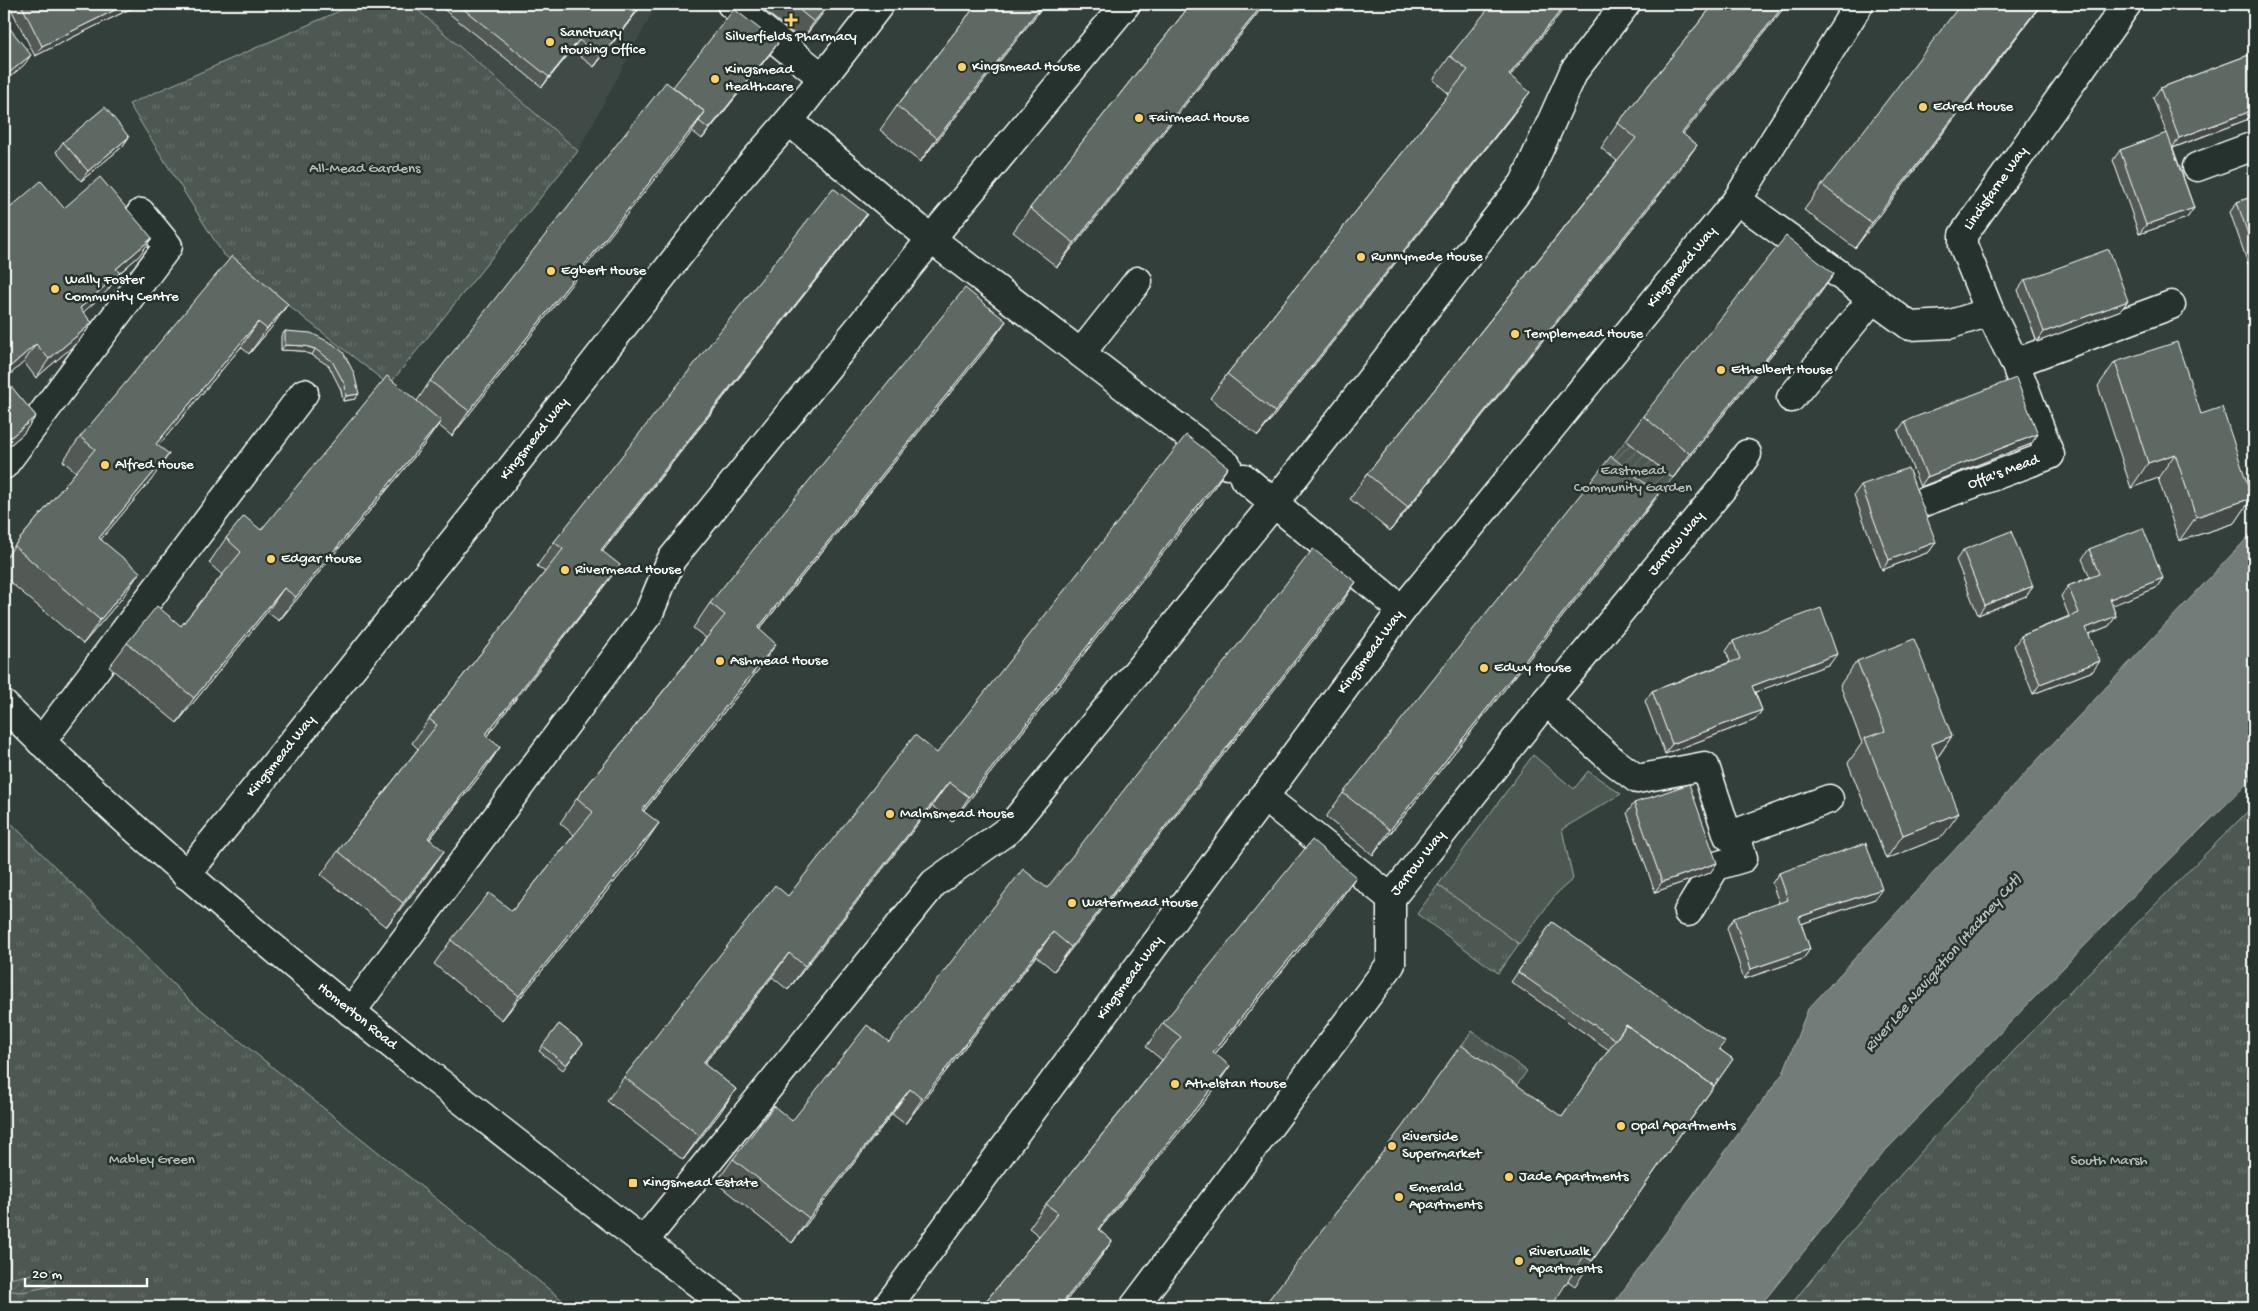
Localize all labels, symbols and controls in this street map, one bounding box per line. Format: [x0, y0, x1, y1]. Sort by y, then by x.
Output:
marker: Silverfields Pharmacy [785, 14, 797, 26]
place label: Sanctuary Housing Office [560, 24, 646, 59]
place label: Silverfields Pharmacy [725, 28, 857, 46]
marker: Sanctuary Housing Office [544, 36, 556, 48]
place label: Kingsmead House [972, 58, 1081, 76]
place label: Kingsmead Healthcare [725, 61, 794, 96]
marker: Kingsmead House [956, 61, 968, 73]
marker: Kingsmead Healthcare [709, 73, 721, 85]
place label: Edred House [1933, 98, 2013, 116]
marker: Edred House [1917, 101, 1929, 113]
place label: Fairmead House [1148, 109, 1250, 127]
marker: Fairmead House [1133, 112, 1145, 124]
street label: Lindisfarne Way [1960, 143, 2032, 234]
park label: All-Mead Gardens [309, 160, 421, 178]
street label: Kingsmead Way [1643, 222, 1721, 312]
place label: Runnymede House [1371, 248, 1483, 266]
marker: Runnymede House [1355, 251, 1367, 263]
place label: Egbert House [561, 262, 646, 280]
marker: Egbert House [545, 265, 557, 277]
place label: Wally Foster Community Centre [65, 271, 179, 306]
marker: Wally Foster Community Centre [49, 283, 61, 295]
place label: Templemead House [1524, 325, 1644, 343]
marker: Templemead House [1509, 328, 1521, 340]
place label: Ethelbert House [1731, 361, 1833, 379]
marker: Ethelbert House [1715, 364, 1727, 376]
street label: Kingsmead Way [496, 394, 573, 484]
street label: Offa's Mead [1965, 450, 2043, 494]
place label: Alfred House [115, 456, 194, 474]
marker: Alfred House [99, 459, 111, 471]
park label: Eastmead Community Garden [1574, 462, 1692, 497]
street label: Jarrow Way [1644, 507, 1709, 580]
place label: Edgar House [281, 550, 362, 568]
marker: Edgar House [265, 553, 277, 565]
place label: Rivermead House [575, 561, 682, 579]
marker: Rivermead House [559, 564, 571, 576]
street label: Kingsmead Way [1334, 606, 1408, 698]
place label: Ashmead House [730, 652, 828, 670]
marker: Ashmead House [714, 655, 726, 667]
place label: Edwy House [1494, 659, 1572, 677]
marker: Edwy House [1478, 662, 1490, 674]
street label: Kingsmead Way [243, 711, 320, 801]
place label: Malmsmead House [900, 805, 1014, 823]
marker: Malmsmead House [884, 808, 896, 820]
street label: Jarrow Way [1387, 827, 1450, 900]
water label: River Lee Navigation (Hackney Cut) [1861, 871, 2027, 1057]
place label: Watermead House [1082, 894, 1198, 912]
marker: Watermead House [1066, 897, 1078, 909]
street label: Kingsmead Way [1093, 932, 1167, 1024]
street label: Homerton Road [314, 979, 402, 1055]
place label: Athelstan House [1185, 1075, 1287, 1093]
marker: Athelstan House [1169, 1078, 1181, 1090]
place label: Opal Apartments [1631, 1117, 1736, 1135]
marker: Opal Apartments [1615, 1120, 1627, 1132]
place label: Riverside Supermarket [1402, 1128, 1483, 1163]
marker: Riverside Supermarket [1386, 1140, 1398, 1152]
park label: Mabley Green [109, 1151, 195, 1169]
park label: South Marsh [2070, 1152, 2148, 1170]
place label: Jade Apartments [1519, 1168, 1629, 1186]
marker: Jade Apartments [1503, 1171, 1515, 1183]
place label: Kingsmead Estate [643, 1174, 758, 1192]
marker: Kingsmead Estate [627, 1177, 639, 1189]
place label: Emerald Apartments [1409, 1179, 1483, 1214]
marker: Emerald Apartments [1393, 1191, 1405, 1203]
place label: Riverwalk Apartments [1529, 1243, 1603, 1278]
marker: Riverwalk Apartments [1513, 1255, 1525, 1267]
scale bar [25, 1256, 148, 1288]
text: 20 m [32, 1266, 62, 1284]

